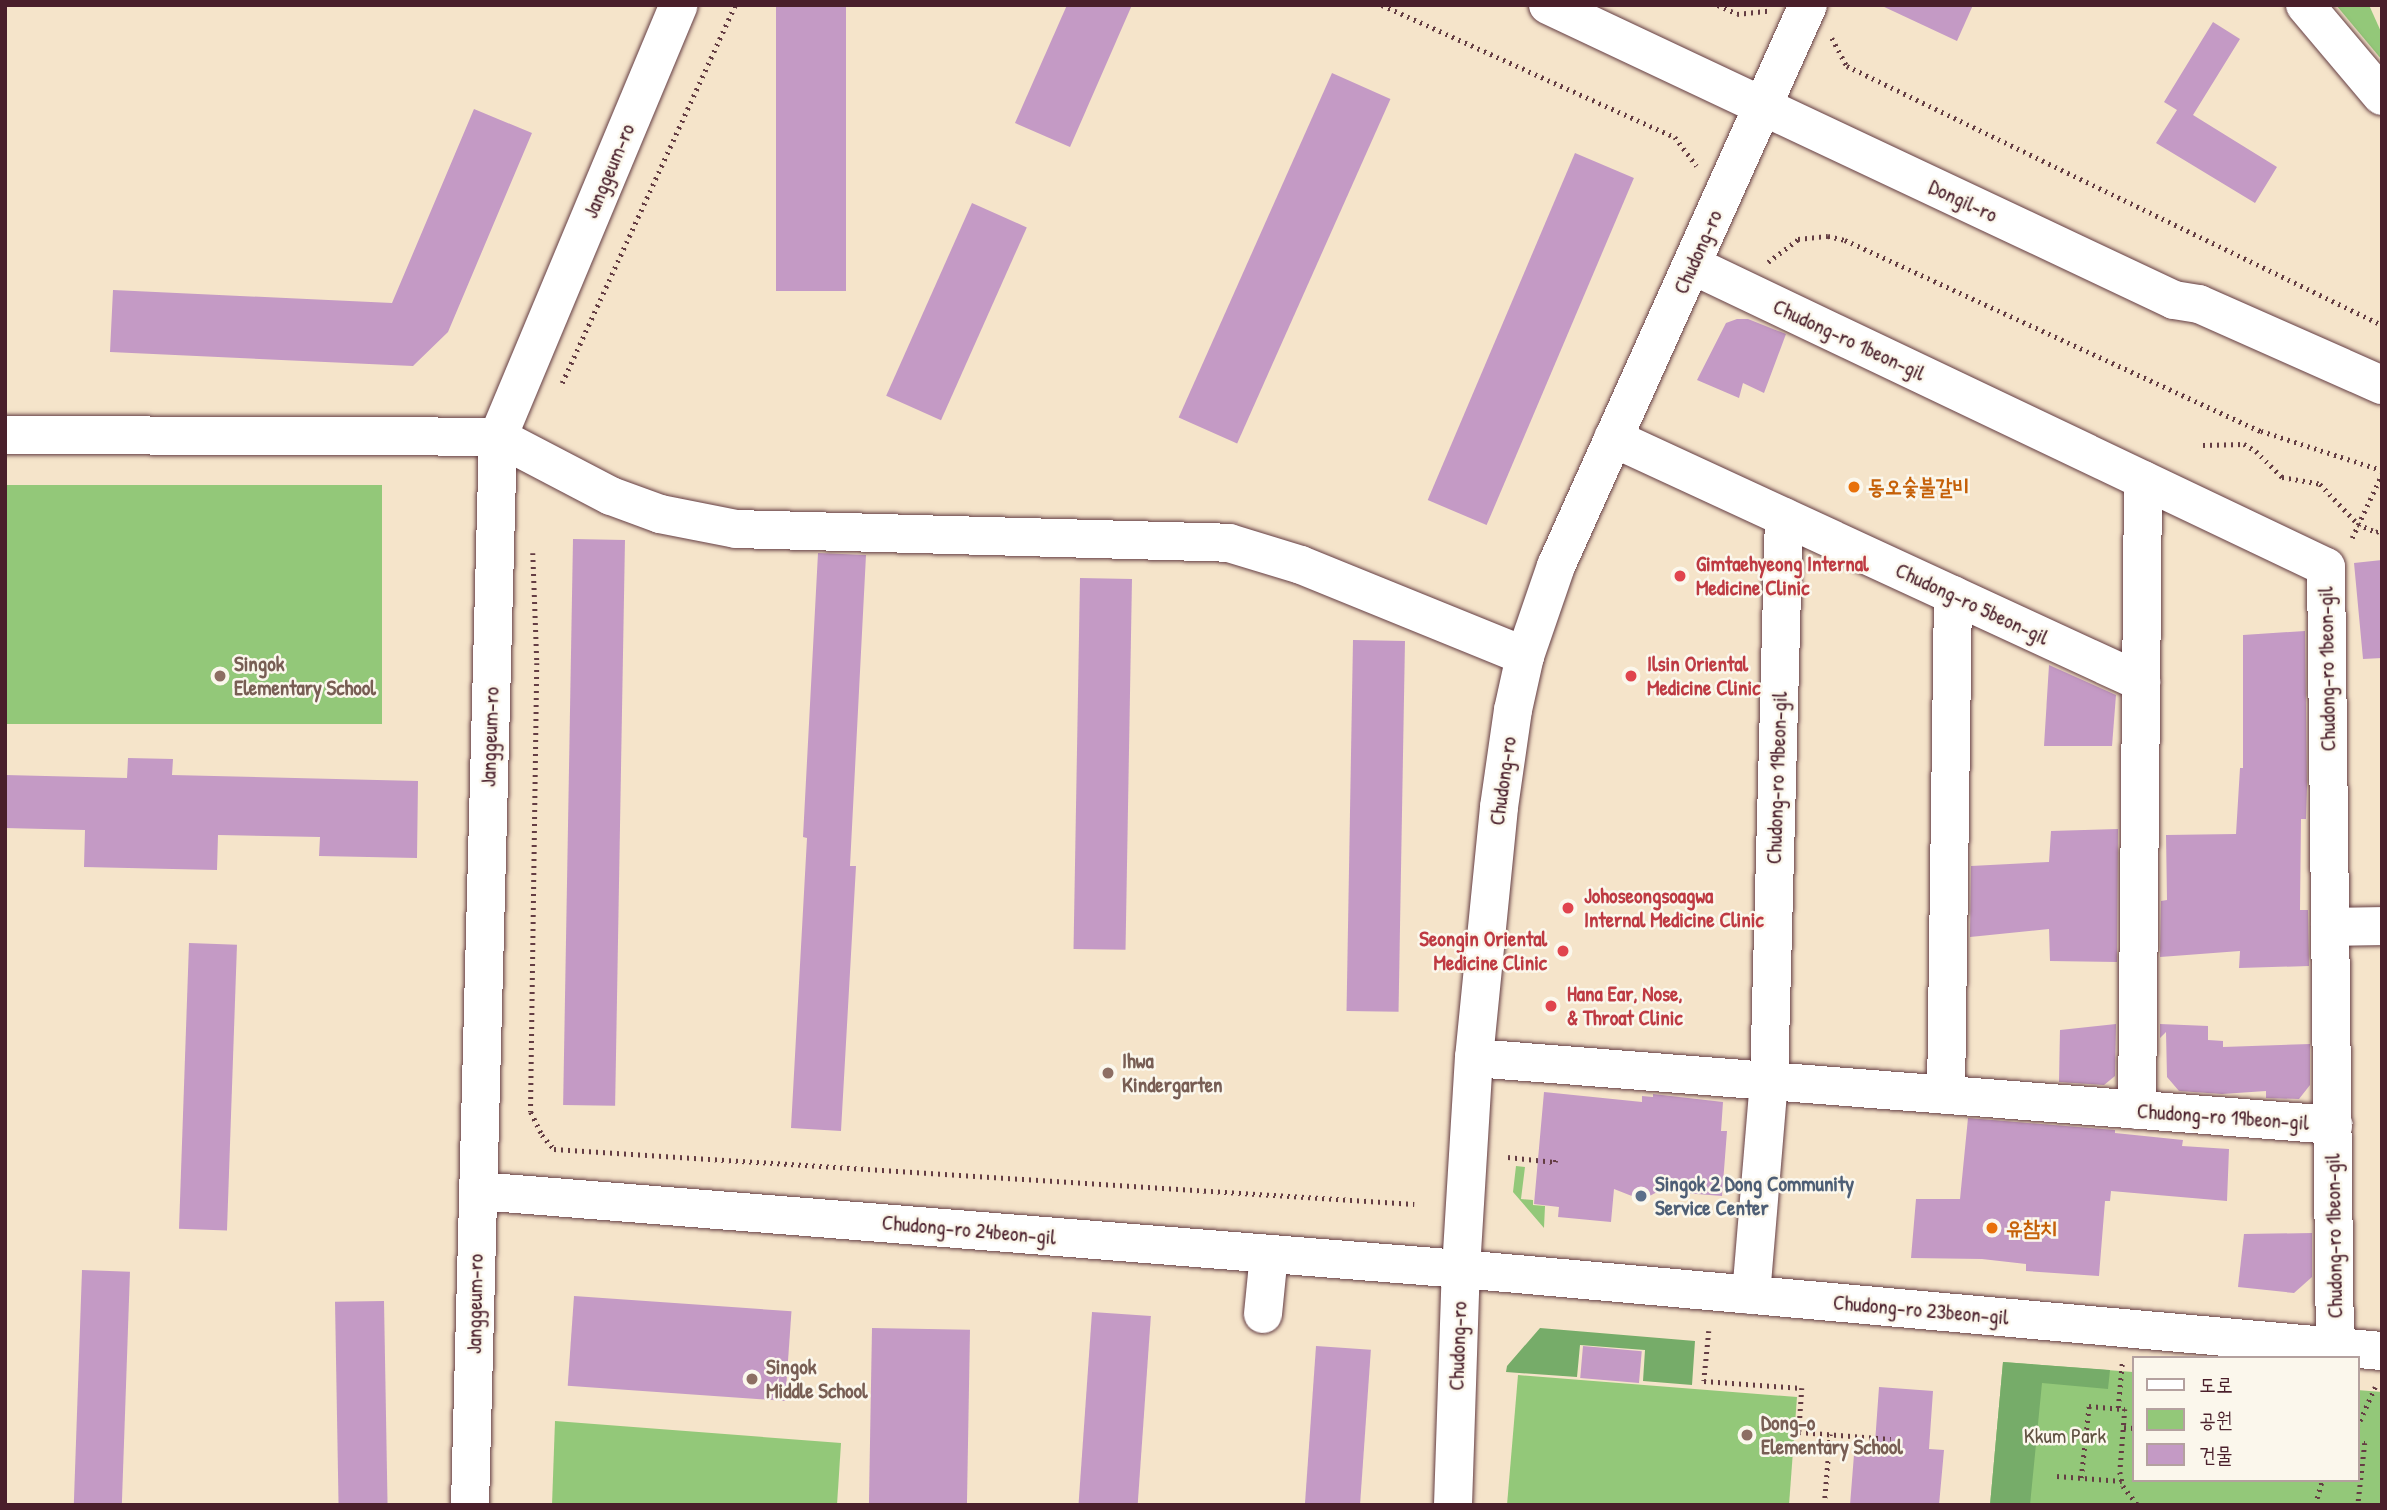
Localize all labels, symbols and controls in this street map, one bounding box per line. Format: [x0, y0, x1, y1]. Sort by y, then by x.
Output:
street label: Janggeum-ro [578, 120, 640, 222]
street label: Dongil-ro [1925, 174, 2001, 228]
street label: Chudong-ro [1668, 206, 1728, 298]
street label: Chudong-ro 1beon-gil [1769, 294, 1929, 386]
place label: 동오숯불갈비 [1868, 474, 1969, 500]
marker: 동오숯불갈비 [1846, 479, 1862, 495]
place label: Gimtaehyeong Internal Medicine Clinic [1696, 551, 1868, 601]
street label: Chudong-ro 5beon-gil [1891, 557, 2053, 651]
marker: Gimtaehyeong Internal Medicine Clinic [1670, 566, 1690, 586]
street label: Chudong-ro 1beon-gil [2313, 586, 2341, 752]
place label: Singok Elementary School [234, 651, 376, 701]
place label: Ilsin Oriental Medicine Clinic [1647, 651, 1760, 701]
marker: Ilsin Oriental Medicine Clinic [1621, 666, 1641, 686]
marker: Singok Elementary School [212, 668, 228, 684]
street label: Janggeum-ro [476, 686, 504, 788]
street label: Chudong-ro 19beon-gil [1761, 691, 1793, 865]
street label: Chudong-ro [1484, 735, 1522, 827]
place label: Johoseongsoagwa Internal Medicine Clinic [1584, 883, 1764, 933]
marker: Johoseongsoagwa Internal Medicine Clinic [1558, 898, 1578, 918]
place label: Seongin Oriental Medicine Clinic [1419, 926, 1547, 976]
marker: Seongin Oriental Medicine Clinic [1553, 941, 1573, 961]
place label: Hana Ear, Nose, & Throat Clinic [1567, 981, 1683, 1031]
marker: Hana Ear, Nose, & Throat Clinic [1541, 996, 1561, 1016]
place label: Ihwa Kindergarten [1122, 1048, 1223, 1098]
marker: Ihwa Kindergarten [1100, 1065, 1116, 1081]
street label: Chudong-ro 19beon-gil [2136, 1098, 2310, 1136]
street label: Chudong-ro 1beon-gil [2320, 1153, 2348, 1319]
place label: Singok 2 Dong Community Service Center [1655, 1171, 1854, 1221]
marker: Singok 2 Dong Community Service Center [1633, 1188, 1649, 1204]
street label: Chudong-ro 24beon-gil [881, 1210, 1057, 1250]
place label: 유참치 [2006, 1215, 2057, 1241]
marker: 유참치 [1984, 1220, 2000, 1236]
street label: Janggeum-ro [462, 1254, 488, 1354]
street label: Chudong-ro 23beon-gil [1832, 1290, 2010, 1330]
street label: Chudong-ro [1444, 1301, 1472, 1391]
place label: Singok Middle School [766, 1354, 867, 1404]
legend [2132, 1356, 2359, 1482]
text: 도로 [2199, 1370, 2233, 1399]
marker: Singok Middle School [744, 1371, 760, 1387]
text: 공원 [2199, 1405, 2233, 1434]
place label: Dong-o Elementary School [1761, 1410, 1903, 1460]
park label: Kkum Park [2024, 1423, 2106, 1449]
marker: Dong-o Elementary School [1739, 1427, 1755, 1443]
text: 건물 [2199, 1440, 2233, 1469]

